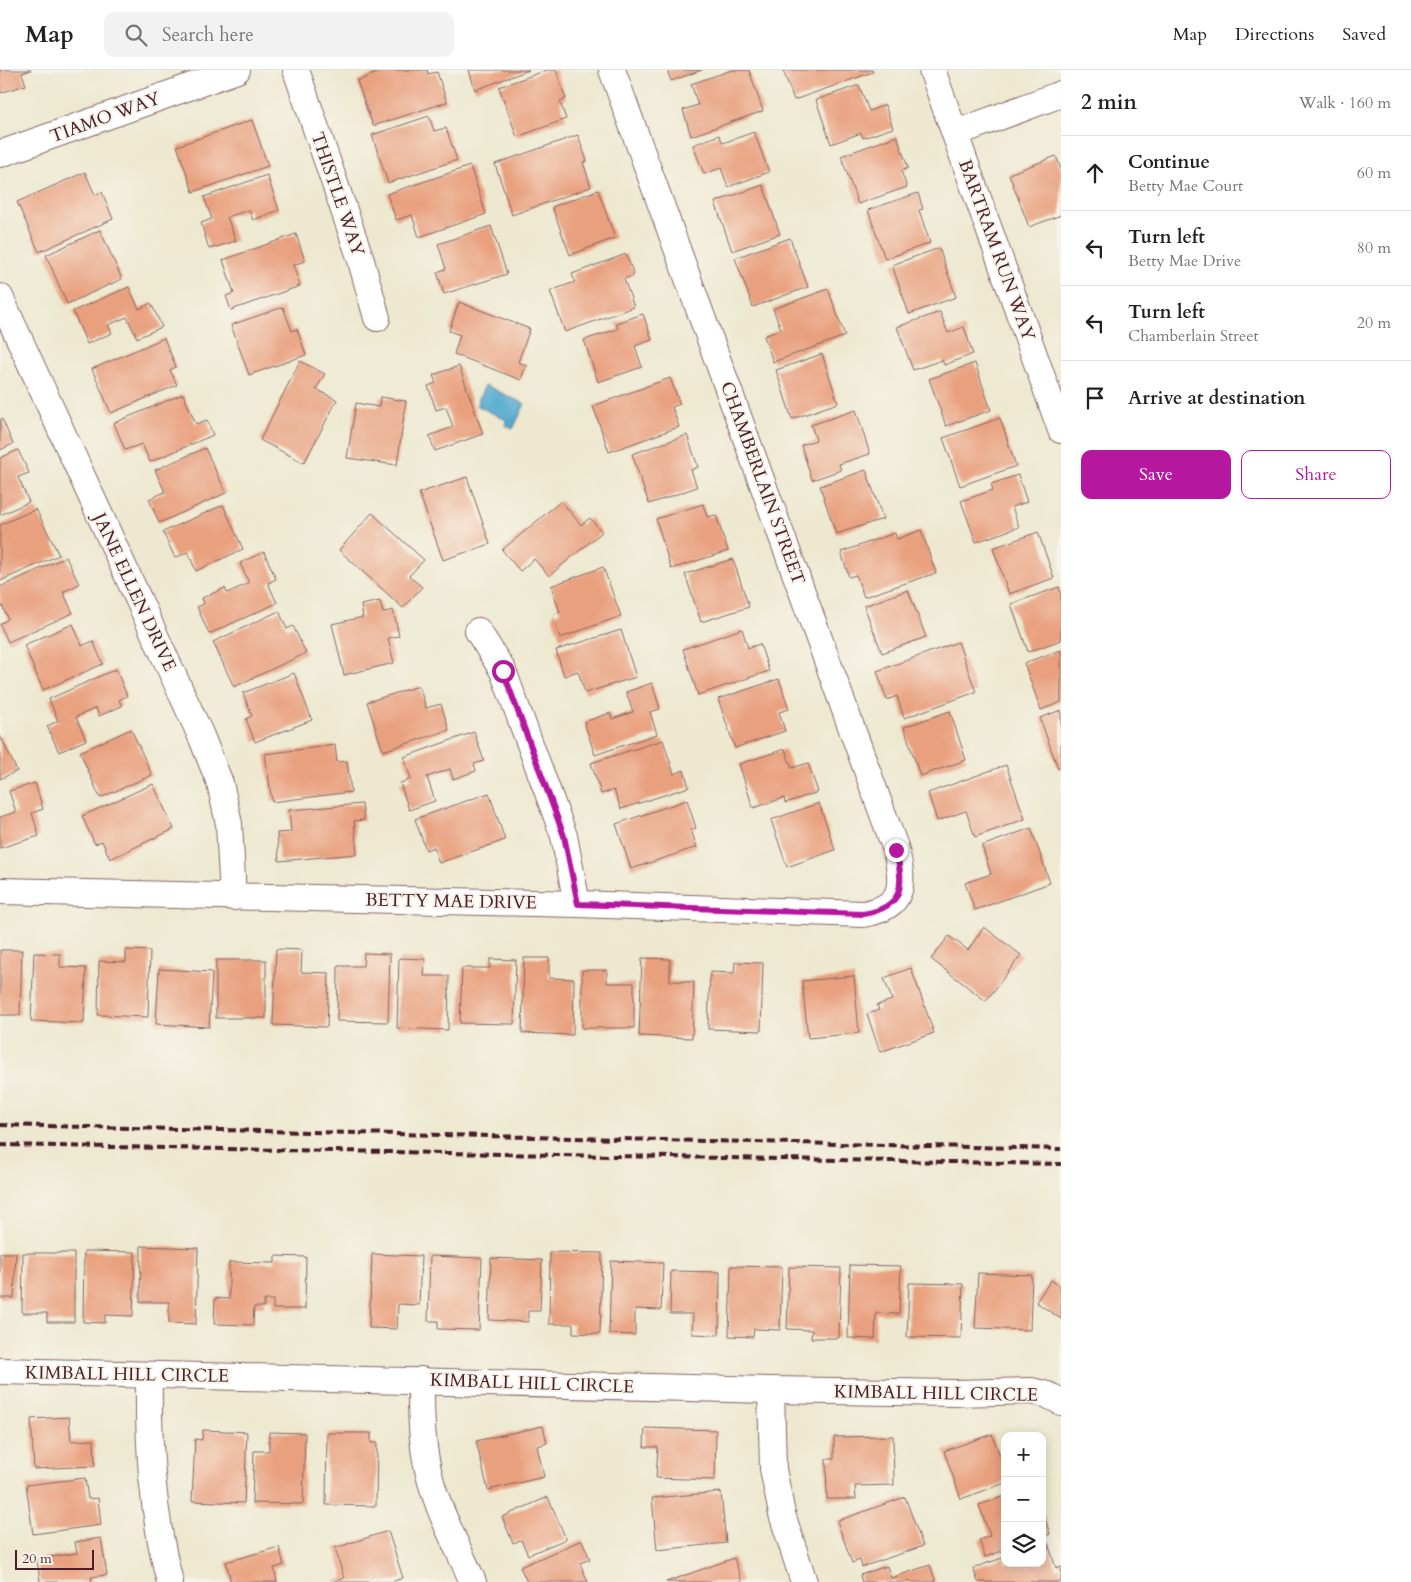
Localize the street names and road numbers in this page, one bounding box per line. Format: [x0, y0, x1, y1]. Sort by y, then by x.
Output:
street label: TIAMO WAY [47, 86, 164, 149]
street label: THISTLE WAY [305, 129, 371, 260]
street label: BARTRAM RUN WAY [952, 156, 1041, 345]
street label: CHAMBERLAIN STREET [714, 378, 811, 588]
street label: JANE ELLEN DRIVE [86, 506, 182, 675]
street label: BETTY MAE DRIVE [365, 888, 537, 915]
street label: KIMBALL HILL CIRCLE [25, 1360, 229, 1389]
street label: KIMBALL HILL CIRCLE [430, 1367, 634, 1400]
street label: KIMBALL HILL CIRCLE [834, 1379, 1038, 1408]

